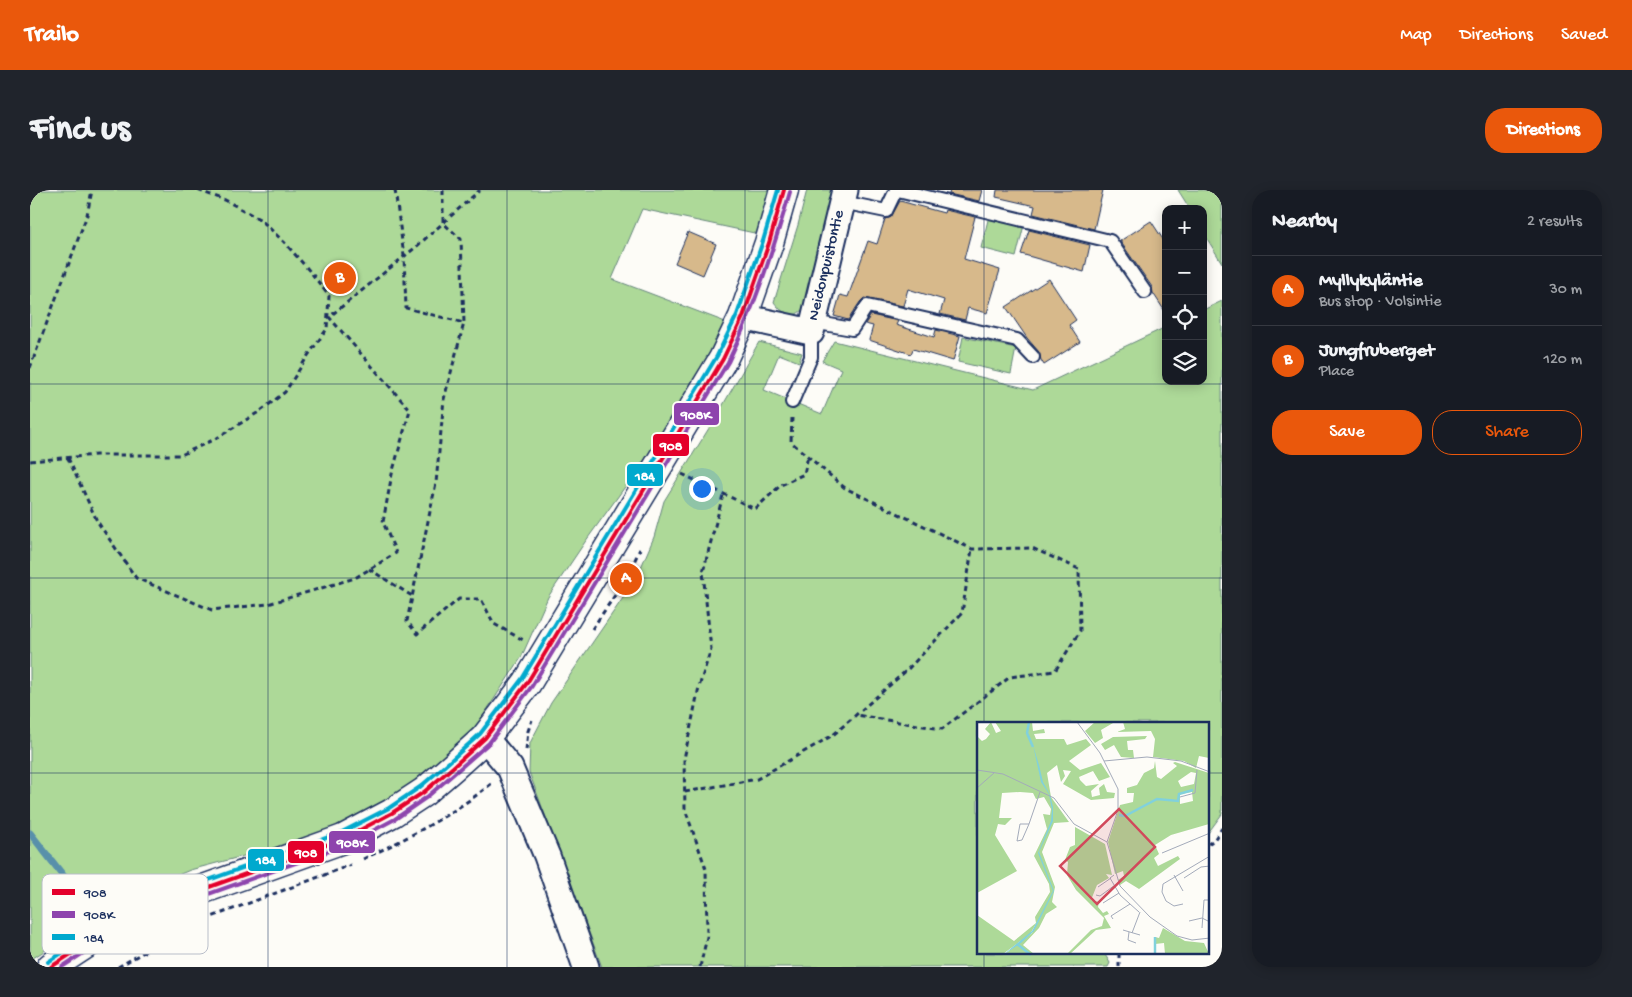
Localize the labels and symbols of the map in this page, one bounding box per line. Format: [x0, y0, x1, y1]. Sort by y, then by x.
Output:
street label: Neidonpuistontie [805, 208, 849, 323]
pin: B [324, 259, 356, 297]
line badge: 908K [673, 402, 720, 426]
text: 908K [680, 408, 713, 425]
line badge: 908 [652, 433, 690, 457]
text: 908 [659, 439, 683, 456]
line badge: 184 [626, 463, 664, 487]
text: 184 [634, 469, 655, 486]
your location [689, 476, 715, 502]
pin: A [610, 560, 642, 598]
inset map [977, 722, 1210, 954]
line badge: 908K [328, 830, 376, 854]
text: 908K [336, 836, 369, 853]
line badge: 908 [287, 840, 325, 864]
text: 908 [294, 846, 318, 863]
line badge: 184 [247, 848, 285, 872]
text: 184 [255, 853, 276, 870]
legend [42, 874, 208, 954]
text: 908 [83, 886, 107, 903]
text: 908K [83, 908, 116, 925]
text: 184 [83, 931, 104, 948]

